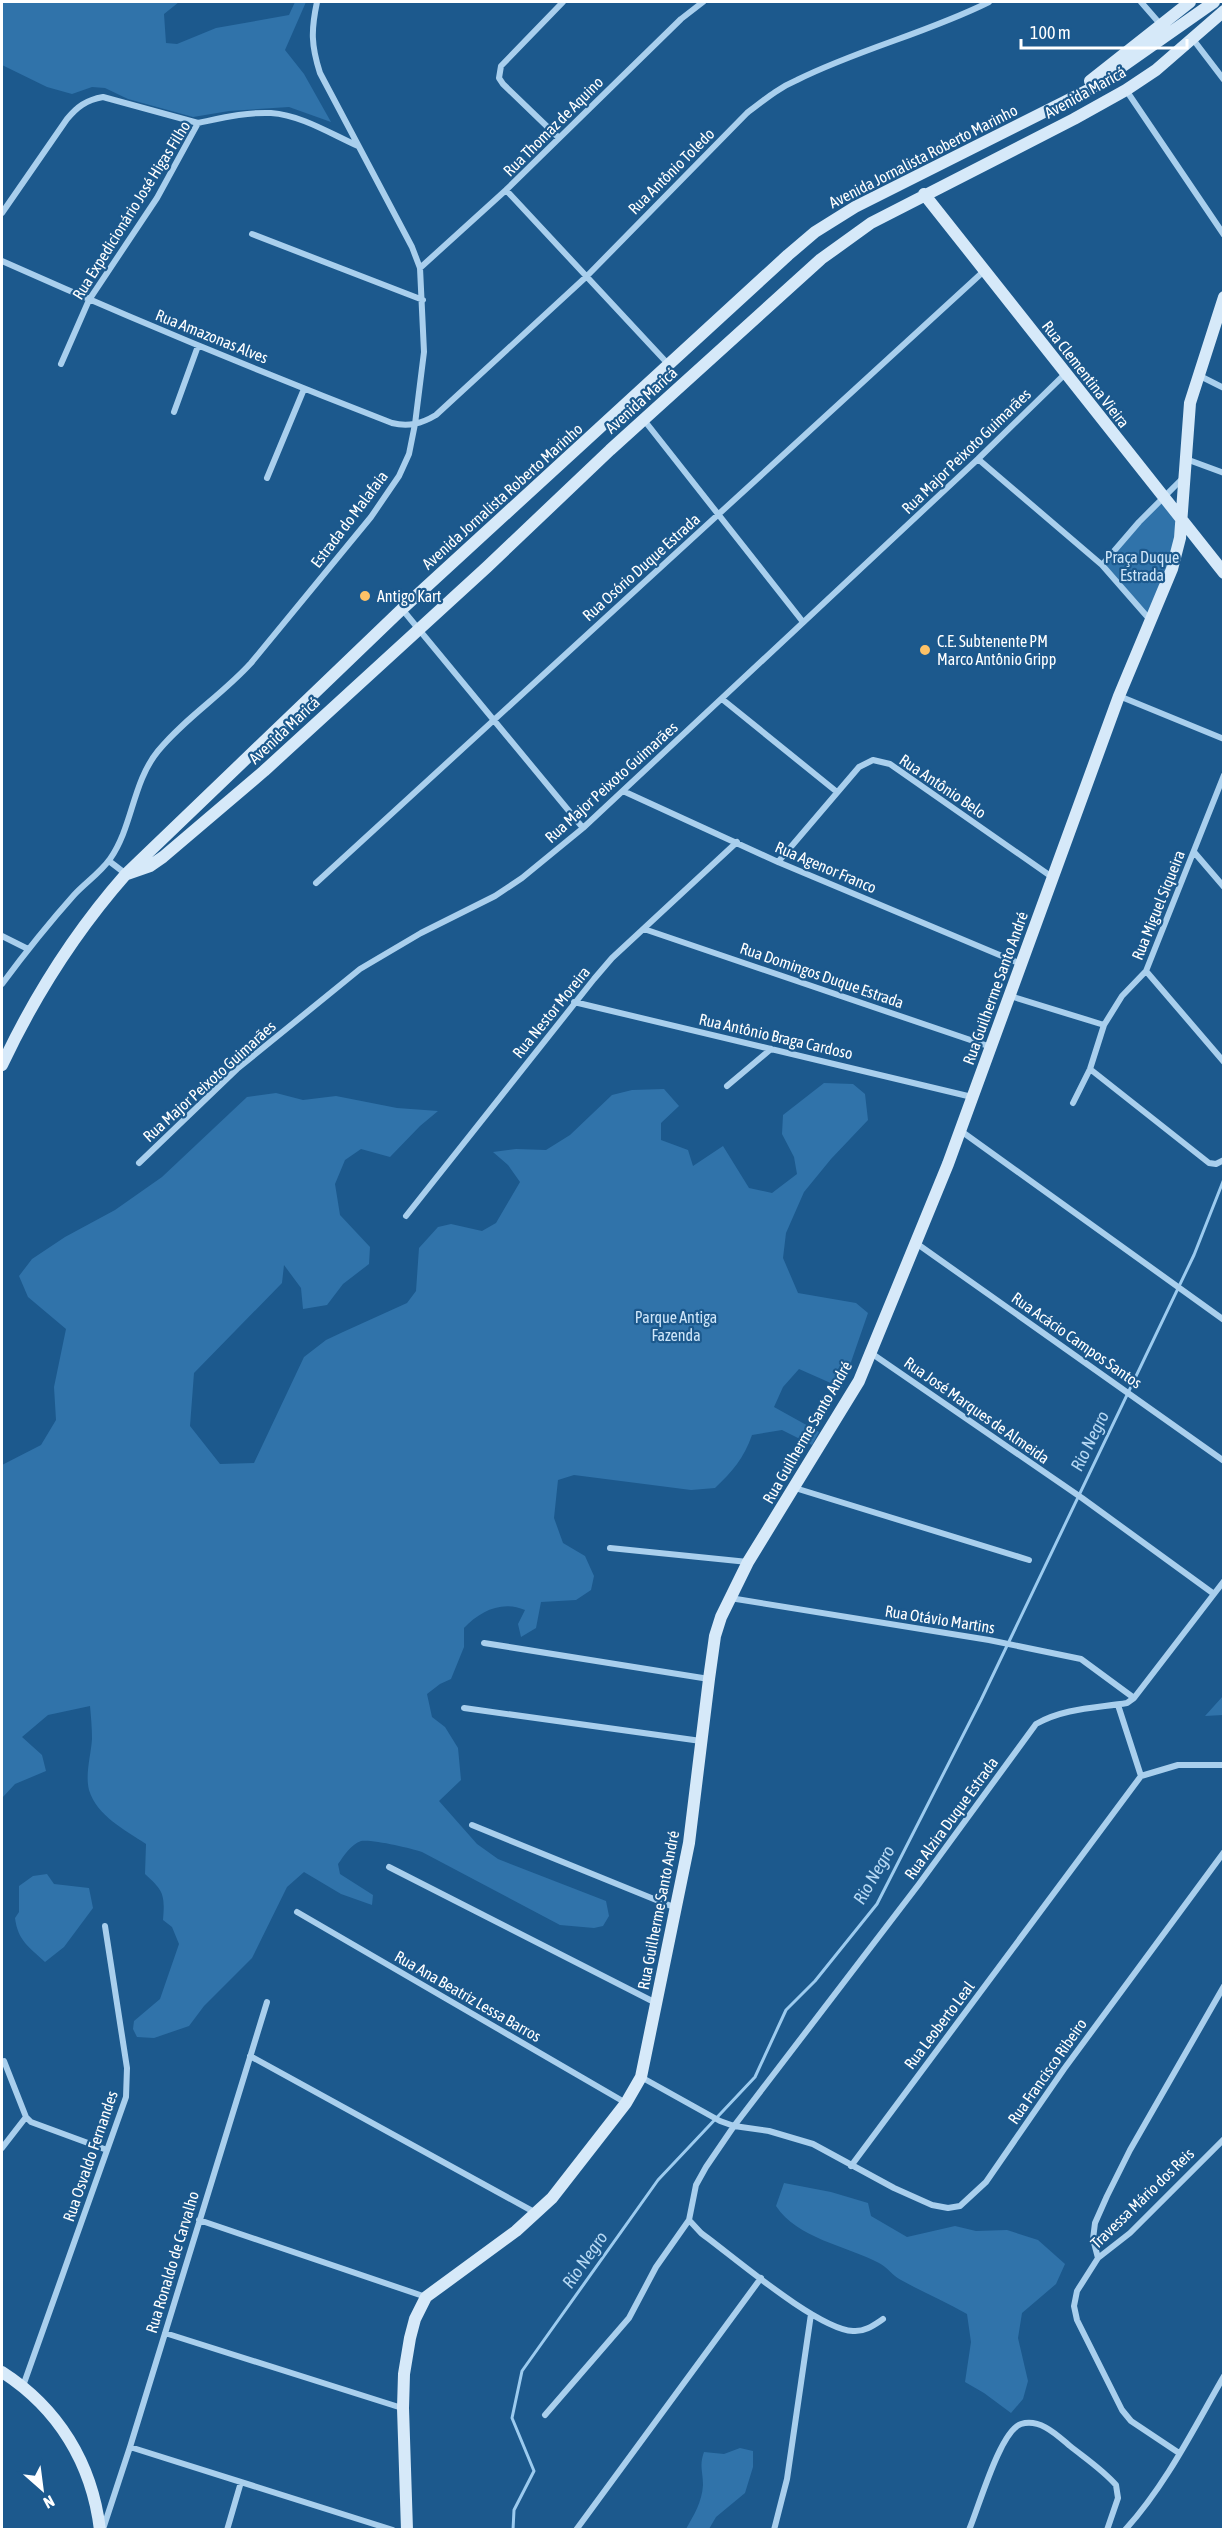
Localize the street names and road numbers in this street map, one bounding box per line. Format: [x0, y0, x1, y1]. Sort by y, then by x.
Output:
street label: Avenida Maricá [1041, 62, 1129, 122]
street label: Rua Thomaz de Aquino [499, 72, 607, 180]
street label: Avenida Jornalista Roberto Marinho [826, 100, 1020, 212]
street label: Rua Expedicionário José Higas Filho [68, 117, 194, 303]
street label: Rua Antônio Toledo [624, 124, 718, 218]
street label: Rua Amazonas Alves [153, 305, 271, 367]
street label: Rua Clementina Vieira [1039, 317, 1133, 431]
street label: Avenida Maricá [601, 363, 681, 437]
street label: Rua Major Peixoto Guimarães [898, 385, 1035, 518]
street label: Avenida Jornalista Roberto Marinho [418, 419, 586, 573]
street label: Estrada do Malafaia [307, 467, 391, 571]
street label: Rua Osório Duque Estrada [579, 510, 704, 625]
street label: Avenida Maricá [245, 693, 323, 767]
street label: Rua Major Peixoto Guimarães [541, 718, 682, 847]
street label: Rua Antônio Belo [896, 750, 990, 822]
street label: Rua Agenor Franco [772, 838, 879, 897]
street label: Rua Miguel Siqueira [1128, 848, 1189, 963]
street label: Rua Guilherme Santo André [959, 909, 1031, 1067]
street label: Rua Domingos Duque Estrada [737, 938, 906, 1012]
street label: Rua Nestor Moreira [509, 963, 593, 1061]
street label: Rua Antônio Braga Cardoso [697, 1010, 855, 1063]
street label: Rua Major Peixoto Guimarães [139, 1017, 280, 1146]
street label: Rua Acácio Campos Santos [1008, 1288, 1146, 1393]
street label: Rua José Marques de Almeida [900, 1353, 1053, 1468]
street label: Rua Guilherme Santo André [759, 1358, 855, 1506]
street label: Rua Otávio Martins [884, 1601, 997, 1637]
street label: Rua Alzira Duque Estrada [901, 1754, 1002, 1883]
street label: Rua Guilherme Santo André [634, 1829, 682, 1991]
street label: Rua Ana Beatriz Lessa Barros [392, 1947, 545, 2045]
street label: Rua Leoberto Leal [900, 1977, 978, 2072]
street label: Rua Francisco Ribeiro [1004, 2015, 1090, 2127]
street label: Rua Osvaldo Fernandes [59, 2088, 121, 2224]
street label: Travessa Mário dos Reis [1087, 2144, 1198, 2252]
street label: Rua Ronaldo de Carvalho [142, 2189, 202, 2335]

